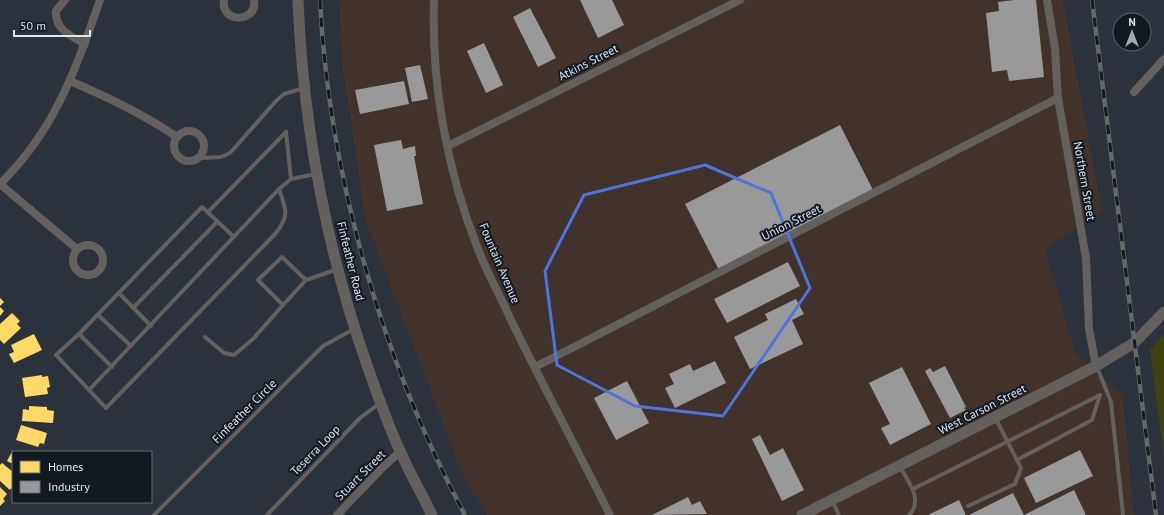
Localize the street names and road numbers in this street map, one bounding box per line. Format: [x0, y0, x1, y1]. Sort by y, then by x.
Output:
street label: Atkins Street [555, 40, 621, 84]
street label: Northern Street [1071, 140, 1099, 222]
street label: Union Street [759, 201, 823, 243]
street label: Finfeather Road [334, 220, 368, 302]
street label: Fountain Avenue [476, 221, 524, 305]
street label: Finfeather Circle [209, 376, 279, 446]
street label: West Carson Street [936, 380, 1028, 438]
street label: Teserra Loop [287, 422, 343, 478]
street label: Stuart Street [332, 447, 388, 503]

